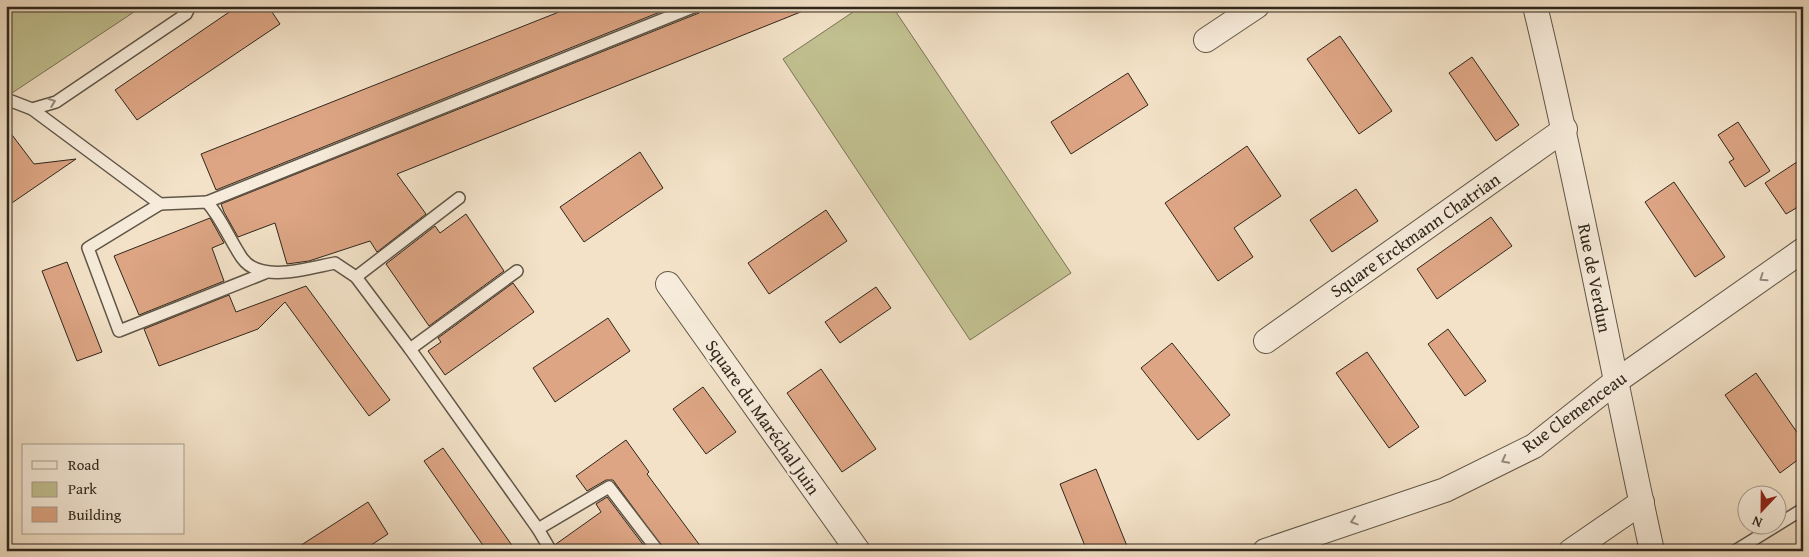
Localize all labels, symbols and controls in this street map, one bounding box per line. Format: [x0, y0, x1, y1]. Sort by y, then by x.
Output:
one-way arrow [47, 98, 56, 108]
street label: Square Erckmann Chatrian [1324, 166, 1506, 304]
street label: Rue de Verdun [1571, 221, 1619, 335]
one-way arrow [1759, 272, 1769, 281]
street label: Square du Maréchal Juin [699, 334, 827, 500]
street label: Rue Clemenceau [1516, 365, 1632, 459]
legend [22, 444, 185, 534]
text: Road [68, 454, 99, 475]
one-way arrow [1501, 454, 1510, 464]
text: Park [68, 478, 97, 499]
north arrow [1736, 484, 1786, 534]
text: Building [68, 504, 122, 525]
text: N [1748, 511, 1765, 533]
one-way arrow [1351, 515, 1359, 525]

